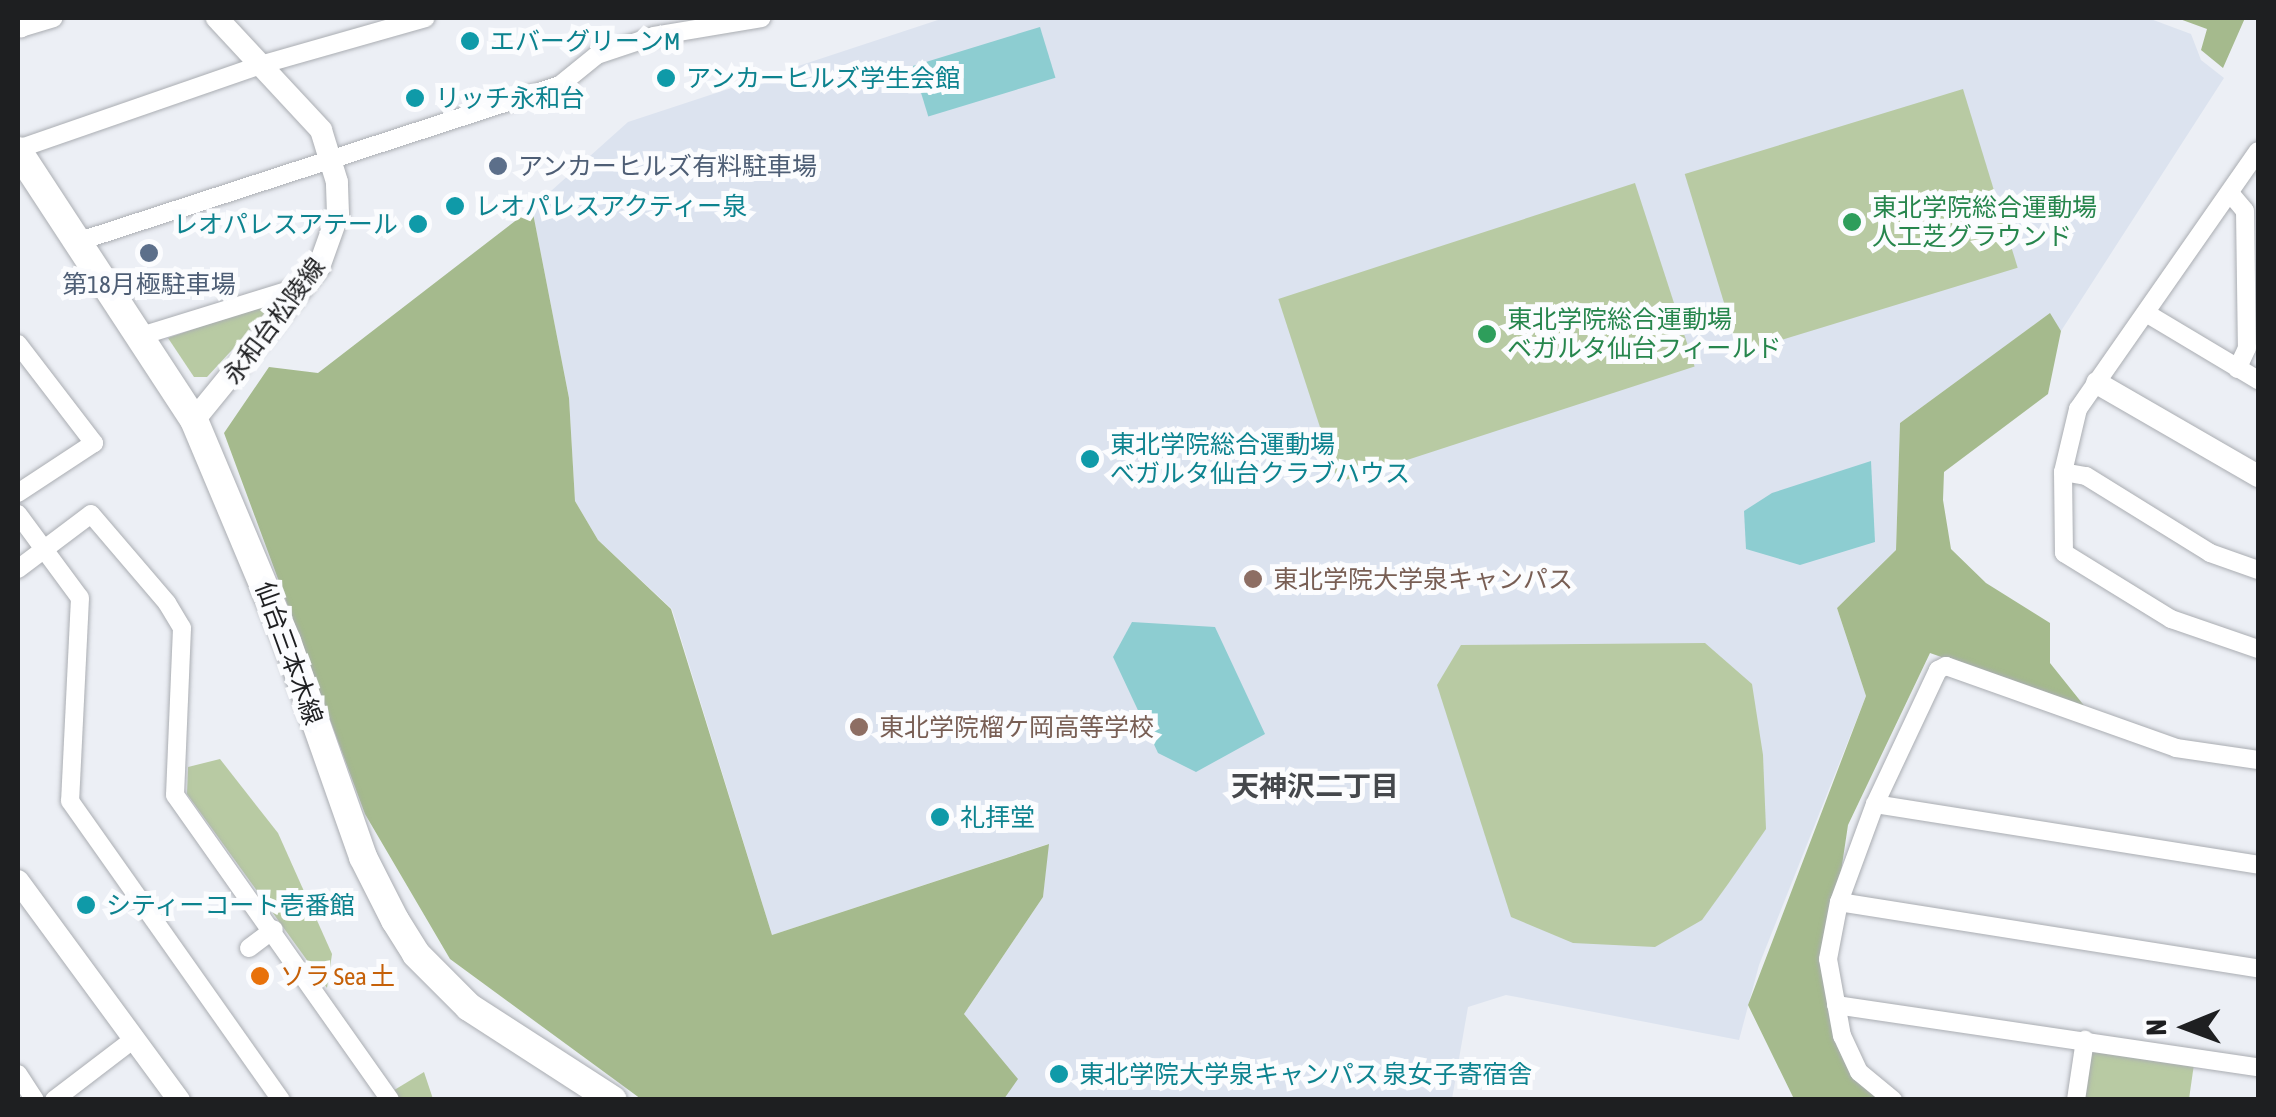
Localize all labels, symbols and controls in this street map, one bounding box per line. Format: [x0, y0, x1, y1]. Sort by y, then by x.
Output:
place label: エバーグリーンM [490, 26, 682, 56]
marker: エバーグリーンM [459, 30, 481, 52]
place label: アンカーヒルズ学生会館 [686, 63, 961, 93]
marker: アンカーヒルズ学生会館 [655, 67, 677, 89]
place label: リッチ永和台 [435, 83, 585, 113]
marker: リッチ永和台 [404, 87, 426, 109]
place label: アンカーヒルズ有料駐車場 [518, 151, 818, 181]
marker: アンカーヒルズ有料駐車場 [487, 155, 509, 177]
place label: レオパレスアクティー泉 [475, 191, 750, 221]
place label: 東北学院総合運動場 人工芝グラウンド [1872, 193, 2097, 252]
marker: レオパレスアクティー泉 [444, 195, 466, 217]
place label: レオパレスアテール [173, 209, 398, 239]
marker: 東北学院総合運動場 人工芝グラウンド [1841, 211, 1863, 233]
marker: レオパレスアテール [407, 213, 429, 235]
marker: 第18月極駐車場 [138, 242, 160, 264]
street label: 永和台松陵線 [217, 252, 331, 390]
place label: 第18月極駐車場 [62, 269, 236, 299]
place label: 東北学院総合運動場 ベガルタ仙台フィールド [1507, 305, 1782, 364]
marker: 東北学院総合運動場 ベガルタ仙台フィールド [1476, 323, 1498, 345]
place label: 東北学院総合運動場 べガルタ仙台クラブハウス [1110, 430, 1410, 489]
marker: 東北学院総合運動場 べガルタ仙台クラブハウス [1079, 448, 1101, 470]
place label: 東北学院大学泉キャンパス [1273, 564, 1573, 594]
marker: 東北学院大学泉キャンパス [1242, 568, 1264, 590]
street label: 仙台三本木線 [249, 577, 329, 729]
place label: 東北学院榴ケ岡高等学校 [879, 712, 1154, 742]
marker: 東北学院榴ケ岡高等学校 [848, 716, 870, 738]
district label: 天神沢二丁目 [1231, 769, 1399, 803]
place label: 礼拝堂 [960, 802, 1035, 832]
marker: 礼拝堂 [929, 806, 951, 828]
place label: シティーコート壱番館 [106, 890, 356, 920]
marker: シティーコート壱番館 [75, 894, 97, 916]
place label: ソラ Sea 土 [280, 961, 395, 991]
marker: ソラ Sea 土 [249, 965, 271, 987]
north arrow [2136, 977, 2236, 1077]
text: N [2140, 1019, 2172, 1036]
place label: 東北学院大学泉キャンパス 泉女子寄宿舎 [1079, 1059, 1532, 1089]
marker: 東北学院大学泉キャンパス 泉女子寄宿舎 [1048, 1063, 1070, 1085]

